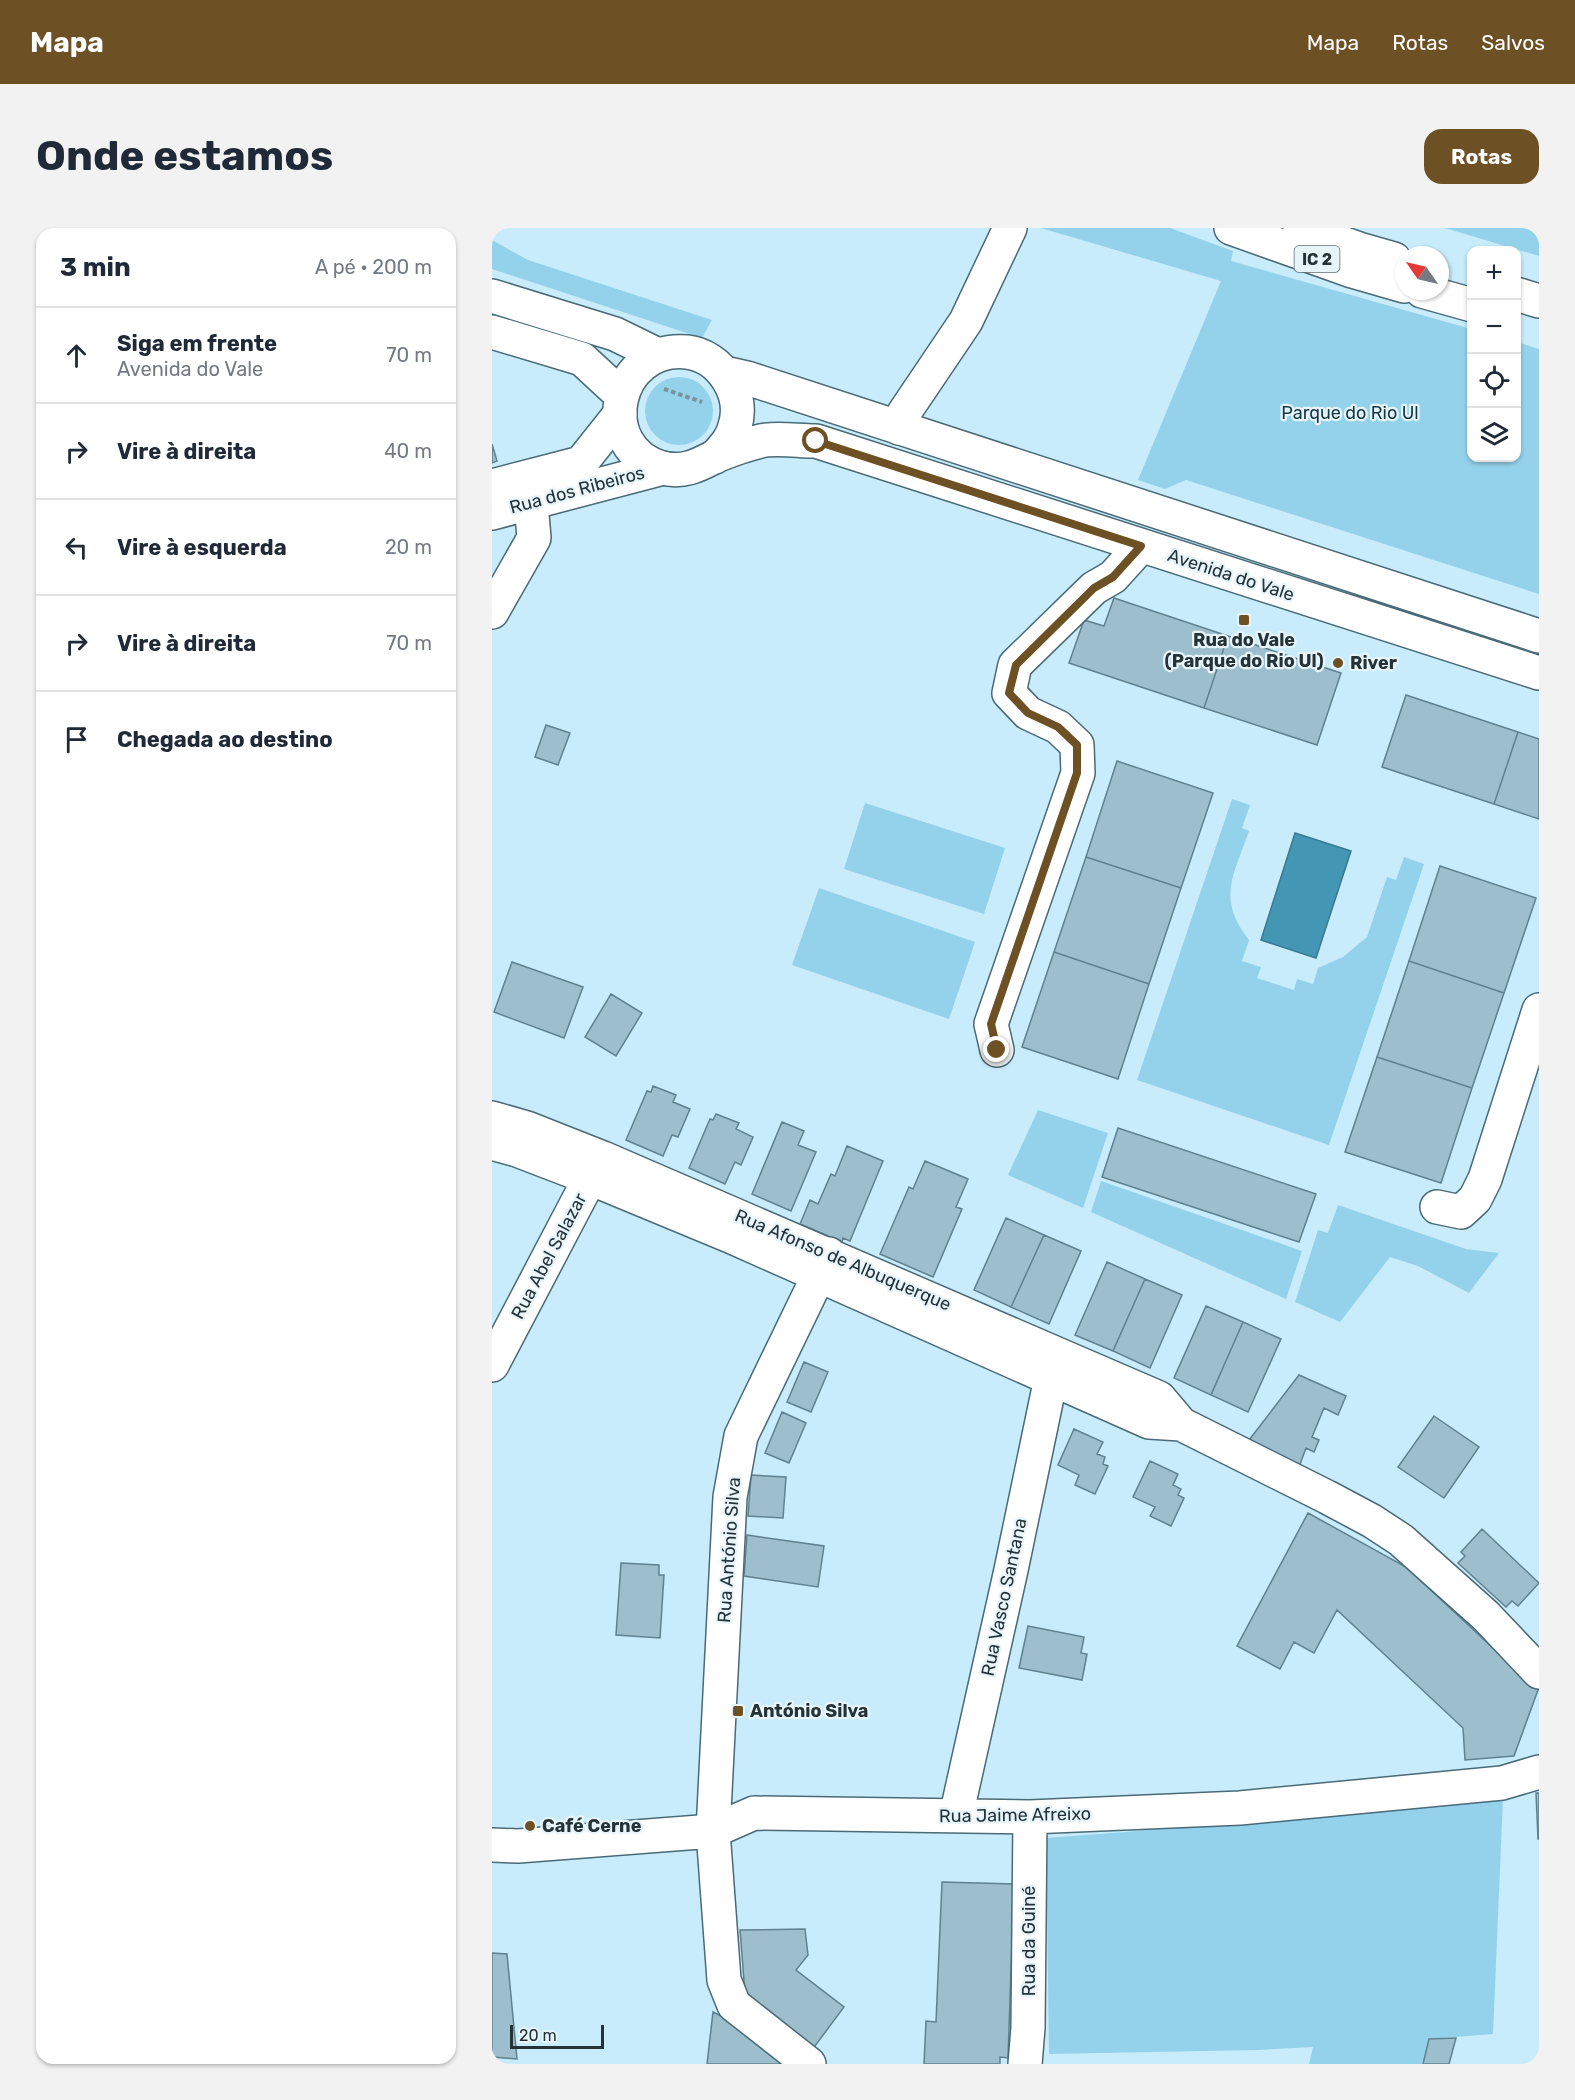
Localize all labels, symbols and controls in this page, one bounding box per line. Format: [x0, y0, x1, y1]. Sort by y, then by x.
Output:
text: Mapa [30, 26, 104, 59]
text: Mapa [1307, 30, 1359, 55]
text: Rotas [1392, 30, 1448, 55]
text: Salvos [1481, 30, 1545, 55]
button: Rotas [1424, 129, 1539, 184]
text: Onde estamos [36, 131, 333, 181]
road number: IC 2 [1294, 246, 1340, 272]
north arrow [1395, 246, 1449, 300]
map controls [1467, 246, 1521, 462]
button: + [1467, 246, 1521, 300]
text: 3 min [60, 252, 131, 283]
text: A pé · 200 m [315, 255, 432, 279]
button: − [1467, 300, 1521, 354]
text: Siga em frente [117, 330, 277, 357]
icon: ahead [60, 339, 93, 372]
text: 70 m [386, 343, 432, 367]
button: locate [1467, 354, 1521, 408]
text: Avenida do Vale [117, 357, 263, 381]
park label: Parque do Rio Ul [1281, 402, 1419, 424]
button: layers [1467, 408, 1521, 462]
route start [802, 427, 828, 453]
icon: right [60, 435, 93, 468]
text: Vire à direita [117, 438, 256, 465]
text: 40 m [384, 439, 432, 463]
street label: Rua dos Ribeiros [507, 461, 647, 519]
icon: left [60, 531, 93, 564]
text: Vire à esquerda [117, 534, 287, 561]
text: 20 m [385, 535, 432, 559]
street label: Avenida do Vale [1165, 544, 1297, 606]
marker: Rua do Vale (Parque do Rio Ul) [1237, 613, 1251, 627]
icon: right [60, 627, 93, 660]
place label: Rua do Vale (Parque do Rio Ul) [1164, 629, 1324, 672]
text: Vire à direita [117, 630, 256, 657]
text: 70 m [386, 631, 432, 655]
place label: River [1350, 652, 1397, 674]
marker: River [1331, 656, 1345, 670]
icon: arrive [60, 723, 93, 756]
text: Chegada ao destino [117, 726, 333, 753]
route end [983, 1036, 1009, 1062]
street label: Rua Abel Salazar [507, 1189, 592, 1323]
street label: Rua Afonso de Albuquerque [732, 1204, 954, 1316]
street label: Rua António Silva [713, 1476, 745, 1624]
street label: Rua Vasco Santana [977, 1516, 1031, 1678]
place label: António Silva [750, 1700, 868, 1722]
marker: António Silva [731, 1704, 745, 1718]
street label: Rua Jaime Afreixo [939, 1803, 1091, 1827]
place label: Café Cerne [542, 1815, 642, 1837]
marker: Café Cerne [523, 1819, 537, 1833]
street label: Rua da Guiné [1018, 1886, 1040, 1996]
scale bar [510, 2022, 604, 2050]
text: 20 m [519, 2026, 557, 2045]

